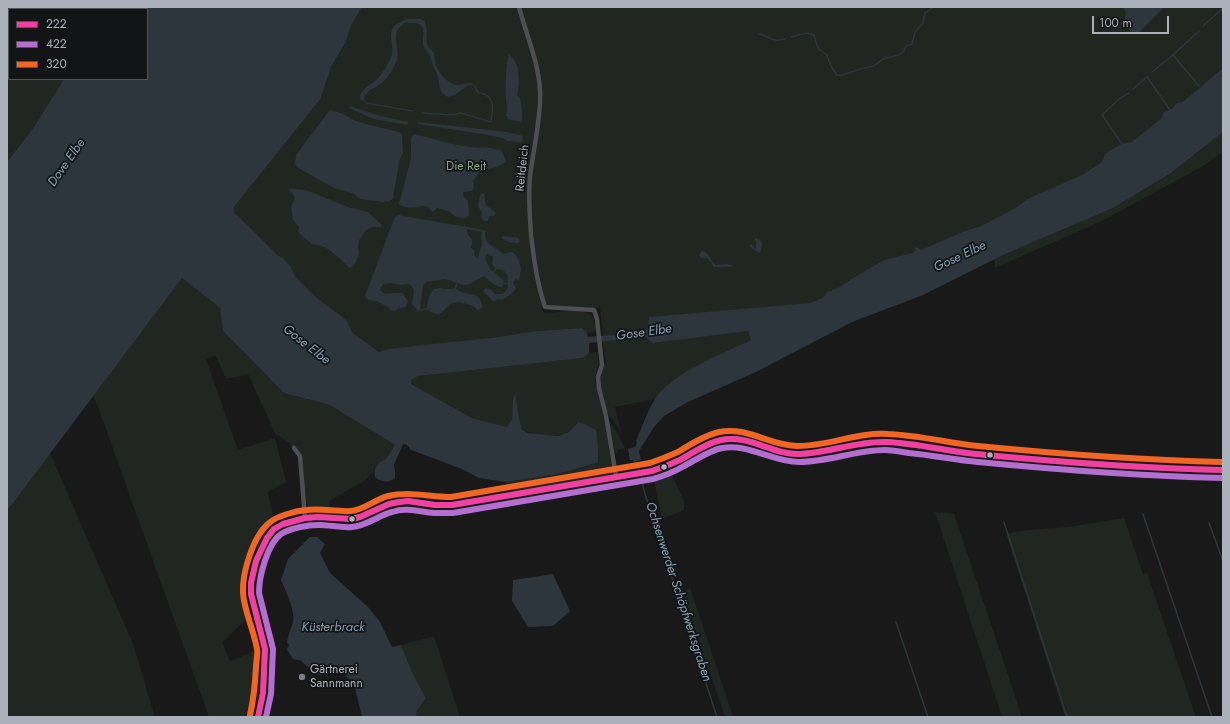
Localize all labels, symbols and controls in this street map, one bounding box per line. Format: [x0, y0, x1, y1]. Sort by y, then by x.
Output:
legend [8, 8, 148, 80]
scale bar [1094, 8, 1171, 34]
text: 100 m [1099, 14, 1132, 32]
text: 222 [46, 15, 66, 33]
text: 422 [46, 35, 67, 53]
text: 320 [46, 55, 67, 73]
water label: Dove Elbe [45, 136, 89, 190]
street label: Reitdeich [513, 144, 533, 192]
park label: Die Reit [446, 160, 486, 174]
water label: Gose Elbe [931, 238, 989, 276]
water label: Gose Elbe [615, 321, 673, 345]
water label: Gose Elbe [279, 322, 333, 368]
unlabelled marker [985, 450, 995, 460]
unlabelled marker [659, 462, 669, 472]
water label: Ochsenwerder Schöpfwerksgraben [642, 500, 714, 684]
unlabelled marker [347, 514, 357, 524]
water label: Küsterbrack [302, 620, 364, 636]
place label: Gärtnerei Sannmann [310, 663, 363, 691]
marker: Gärtnerei Sannmann [297, 672, 307, 682]

